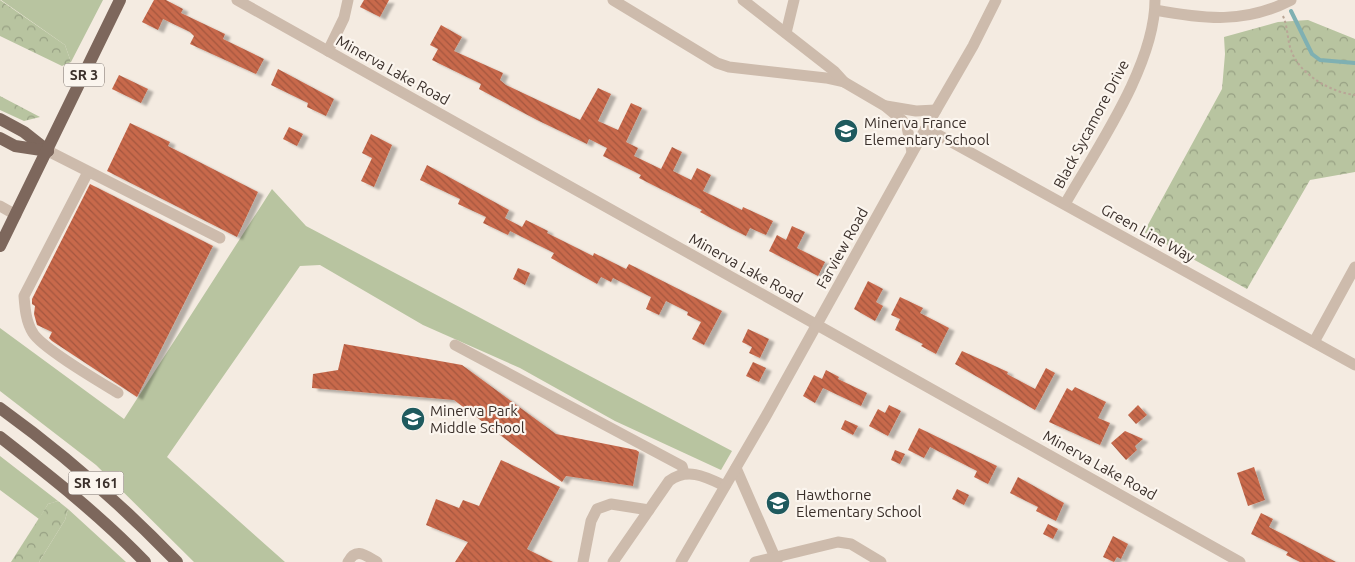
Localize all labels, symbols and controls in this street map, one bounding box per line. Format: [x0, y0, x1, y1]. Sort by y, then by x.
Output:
street label: Minerva Lake Road [333, 32, 453, 108]
street label: Black Sycamore Drive [1050, 57, 1132, 191]
road number: SR 3 [64, 64, 104, 86]
place label: Minerva France Elementary School [864, 114, 990, 148]
school or university icon: Minerva France Elementary School [833, 118, 859, 144]
street label: Green Line Way [1098, 200, 1198, 266]
street label: Farview Road [813, 205, 871, 291]
street label: Minerva Lake Road [686, 230, 806, 306]
place label: Minerva Park Middle School [430, 402, 525, 436]
school or university icon: Minerva Park Middle School [400, 406, 426, 432]
street label: Minerva Lake Road [1040, 427, 1160, 503]
road number: SR 161 [68, 472, 124, 494]
place label: Hawthorne Elementary School [796, 486, 922, 520]
school or university icon: Hawthorne Elementary School [765, 490, 791, 516]

